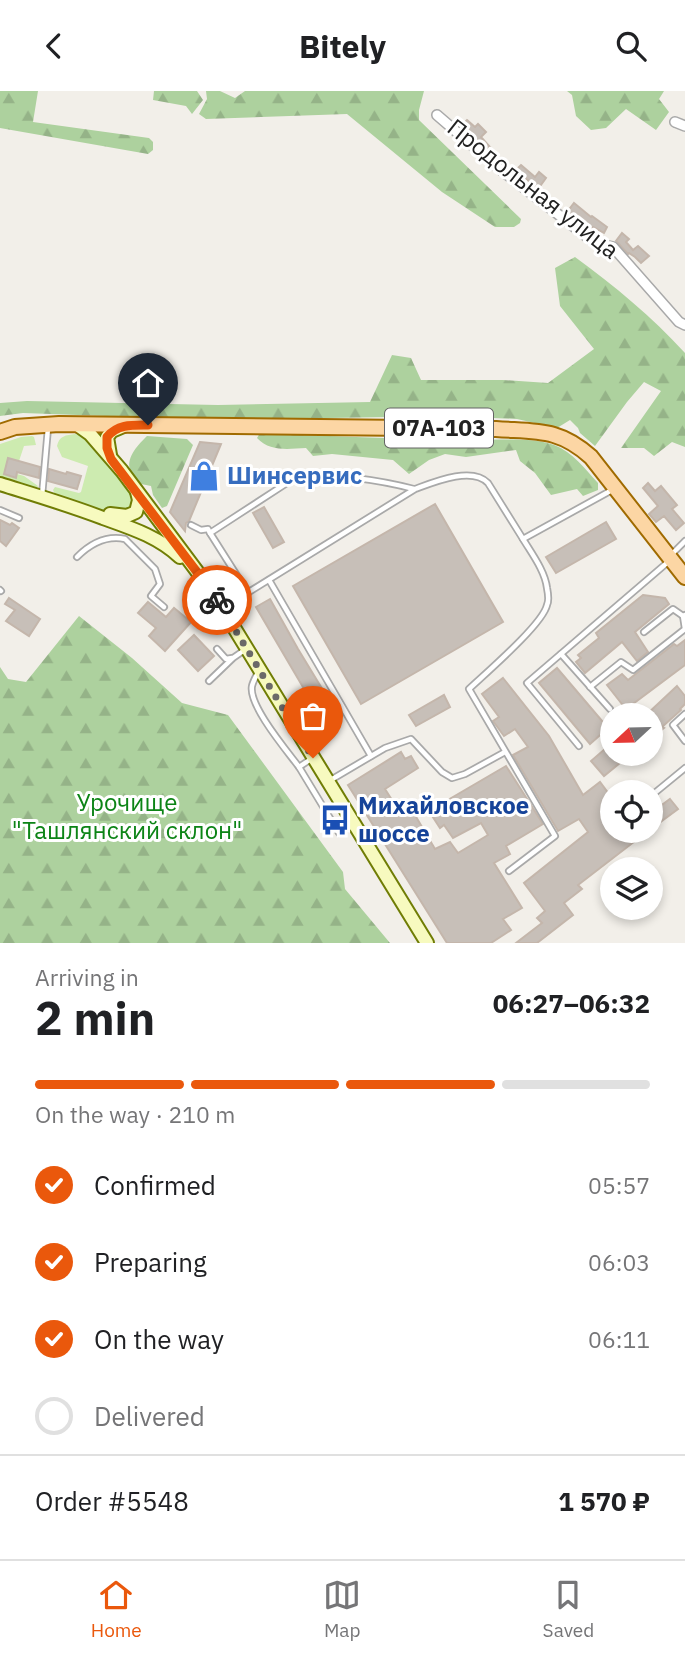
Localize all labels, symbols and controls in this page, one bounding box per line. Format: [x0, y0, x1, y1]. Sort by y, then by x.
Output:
text: Bitely [299, 25, 386, 67]
icon: back [35, 27, 73, 65]
icon: search [612, 27, 650, 65]
street label: Продольная улица [441, 111, 626, 265]
pin [118, 353, 178, 425]
icon: home [129, 364, 167, 402]
road number: 07А-103 [385, 409, 493, 447]
shop icon: Шинсервис [187, 459, 221, 493]
place label: Шинсервис [227, 459, 362, 491]
courier [182, 565, 252, 635]
icon: bike [198, 581, 236, 619]
pin [283, 686, 343, 758]
icon: bag [294, 697, 332, 735]
north arrow [600, 703, 663, 767]
map controls [600, 703, 663, 920]
button: locate [600, 780, 663, 843]
park label: Урочище "Ташлянский склон" [12, 786, 242, 846]
place label: Михайловское шоссе [358, 789, 529, 849]
bus stop icon: Михайловское шоссе [318, 803, 352, 837]
button: layers [600, 857, 663, 920]
text: Arriving in [35, 962, 139, 992]
text: 06:27–06:32 [493, 986, 650, 1020]
text: 2 min [35, 988, 155, 1048]
text: On the way · 210 m [35, 1099, 235, 1129]
icon: check [35, 1166, 73, 1204]
text: Confirmed [94, 1168, 216, 1202]
text: 05:57 [588, 1170, 650, 1200]
icon: check [35, 1243, 73, 1281]
text: Preparing [94, 1245, 207, 1279]
text: 06:03 [588, 1247, 650, 1277]
icon: check [35, 1320, 73, 1358]
text: On the way [94, 1322, 224, 1356]
text: 06:11 [588, 1324, 650, 1354]
text: Delivered [94, 1399, 205, 1433]
text: Order #5548 [35, 1484, 189, 1518]
text: 1 570 ₽ [558, 1484, 650, 1518]
tab: Home [91, 1576, 142, 1642]
tab: Map [323, 1576, 361, 1642]
tab: Saved [543, 1576, 594, 1642]

